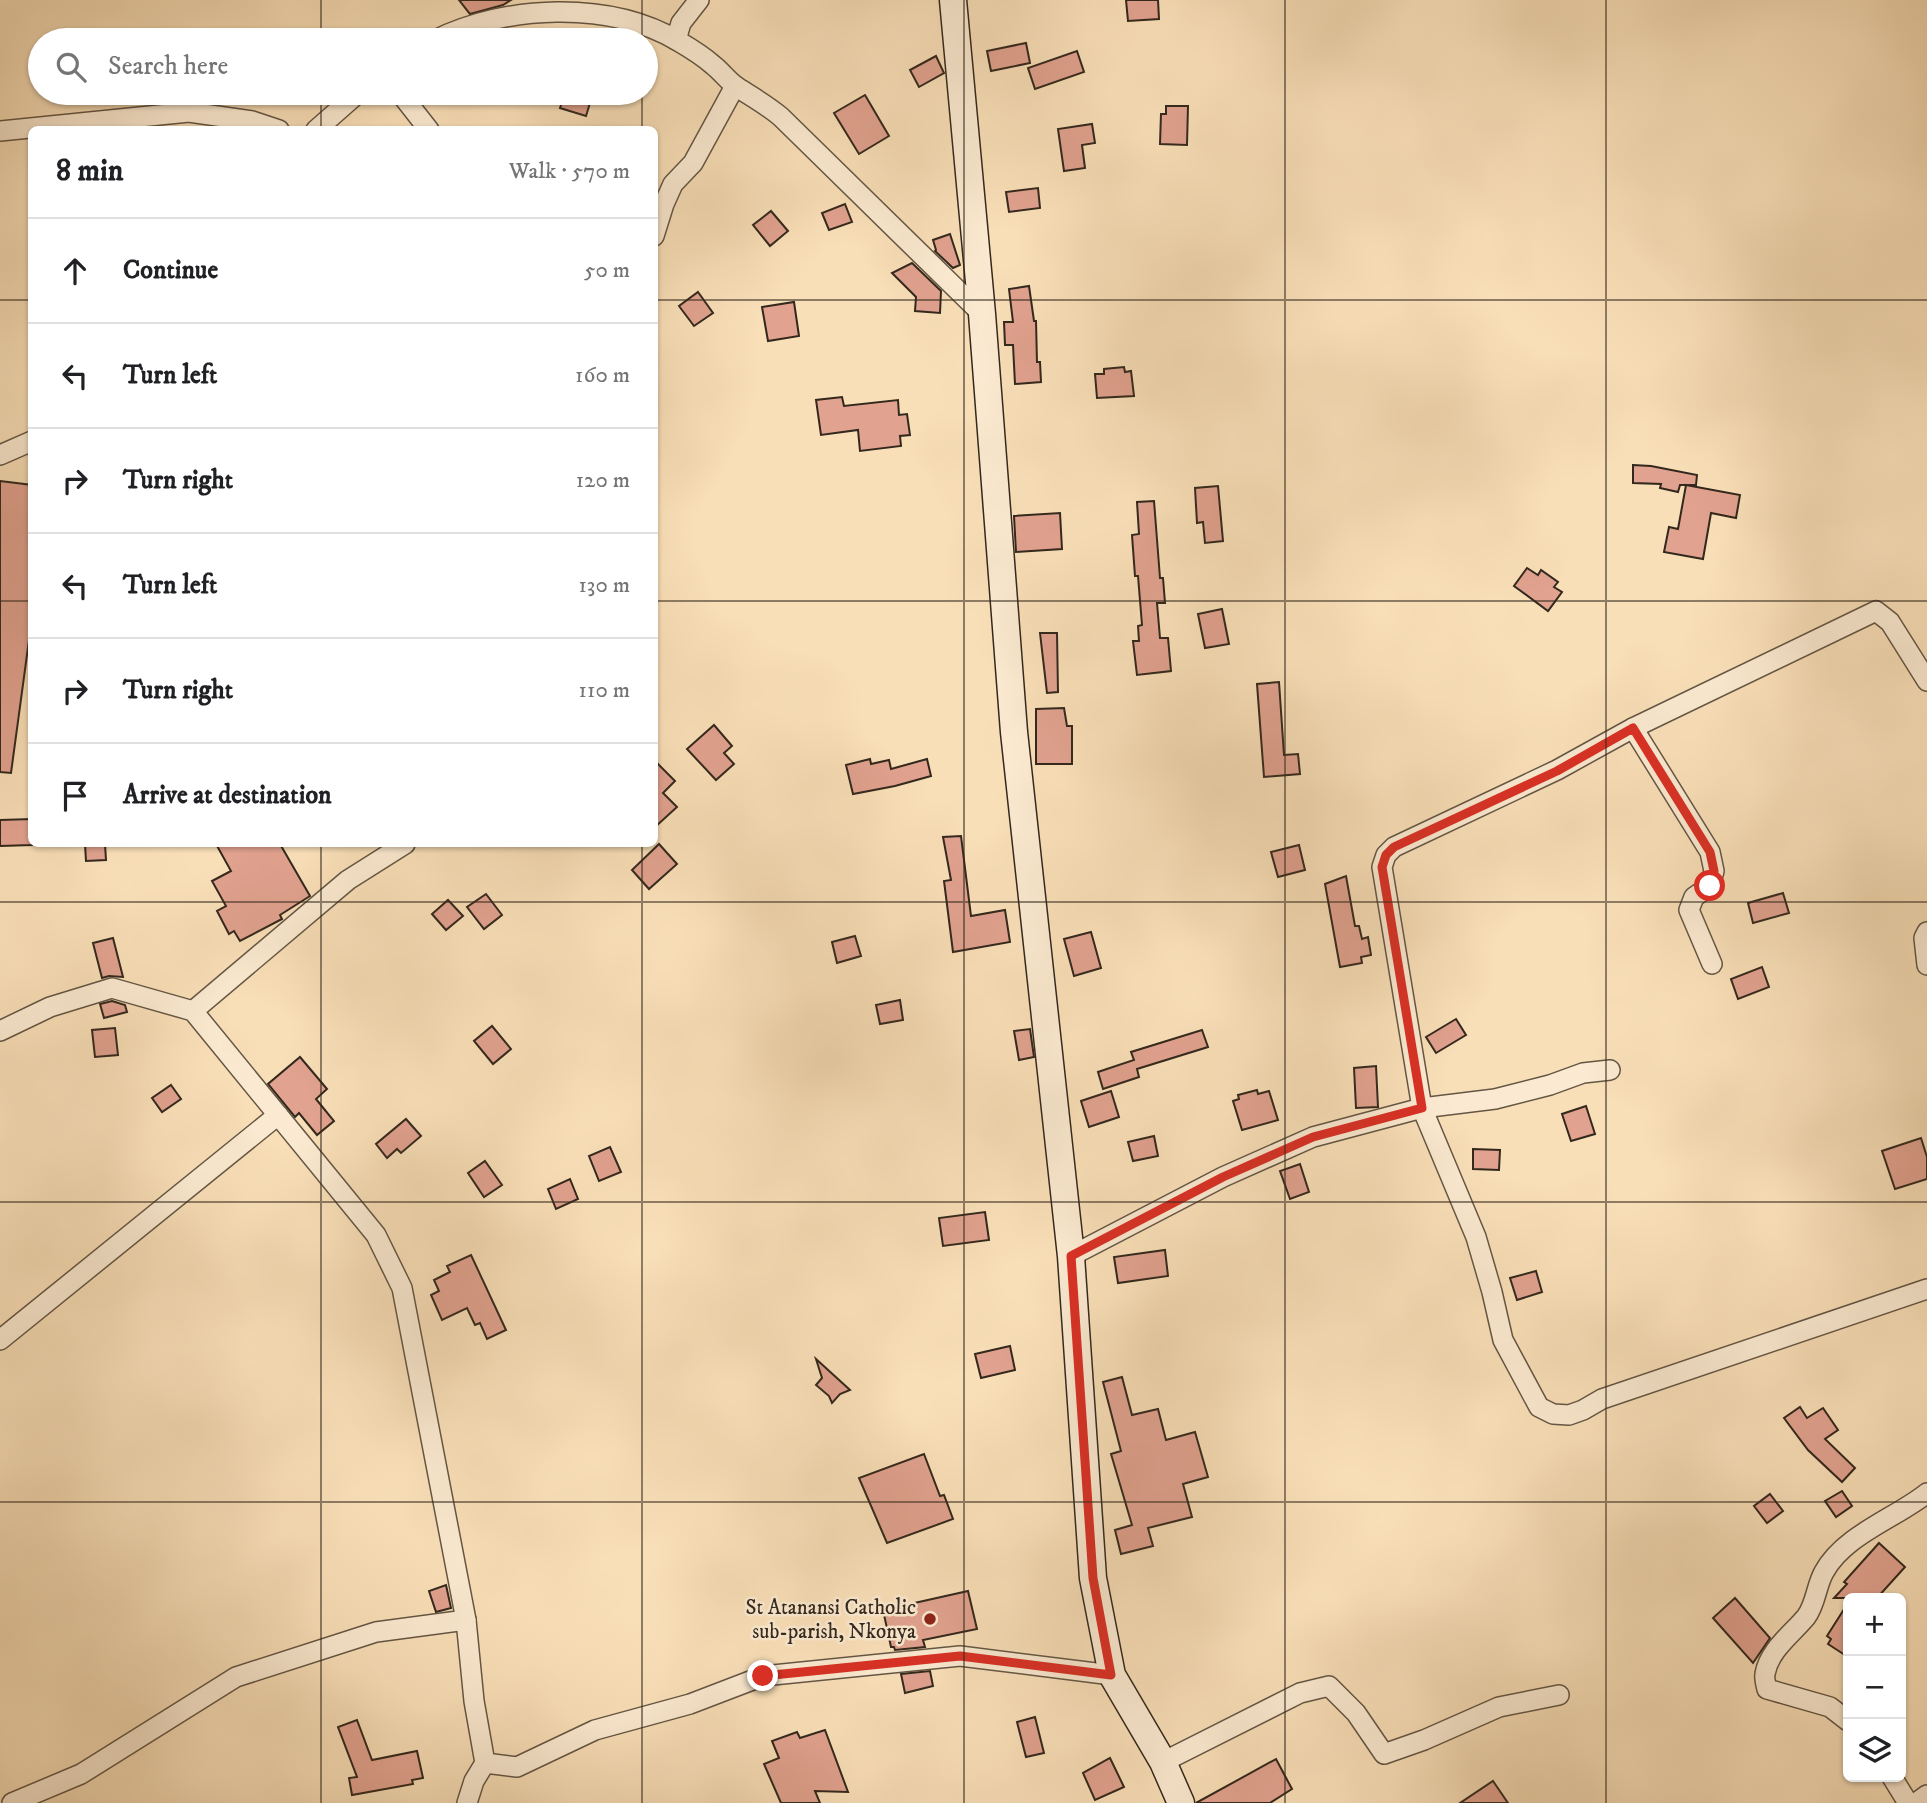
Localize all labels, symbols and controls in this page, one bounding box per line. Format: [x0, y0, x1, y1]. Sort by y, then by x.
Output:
search box [28, 28, 658, 105]
icon: search [52, 48, 90, 86]
text: Search here [108, 50, 228, 83]
text: 8 min [56, 153, 123, 190]
text: Walk · 570 m [509, 157, 630, 186]
icon: ahead [56, 252, 94, 290]
text: Continue [123, 254, 218, 287]
text: 50 m [584, 256, 630, 285]
icon: left [56, 357, 94, 395]
text: Turn left [123, 359, 217, 392]
text: 160 m [575, 361, 630, 390]
icon: right [56, 462, 94, 500]
text: Turn right [123, 464, 233, 497]
text: 120 m [576, 466, 630, 495]
icon: left [56, 567, 94, 605]
text: Turn left [123, 569, 217, 602]
text: 130 m [578, 571, 630, 600]
icon: right [56, 672, 94, 710]
text: Turn right [123, 674, 233, 707]
text: 110 m [579, 676, 630, 705]
icon: arrive [56, 777, 94, 815]
text: Arrive at destination [123, 779, 332, 812]
route start [1694, 870, 1725, 901]
map controls [1843, 1593, 1906, 1782]
button: + [1843, 1593, 1906, 1656]
place label: St Atanansi Catholic sub-parish, Nkonya [745, 1595, 916, 1645]
marker: St Atanansi Catholic sub-parish, Nkonya [922, 1611, 938, 1627]
button: − [1843, 1656, 1906, 1719]
route end [747, 1660, 778, 1691]
button: layers [1843, 1719, 1906, 1782]

